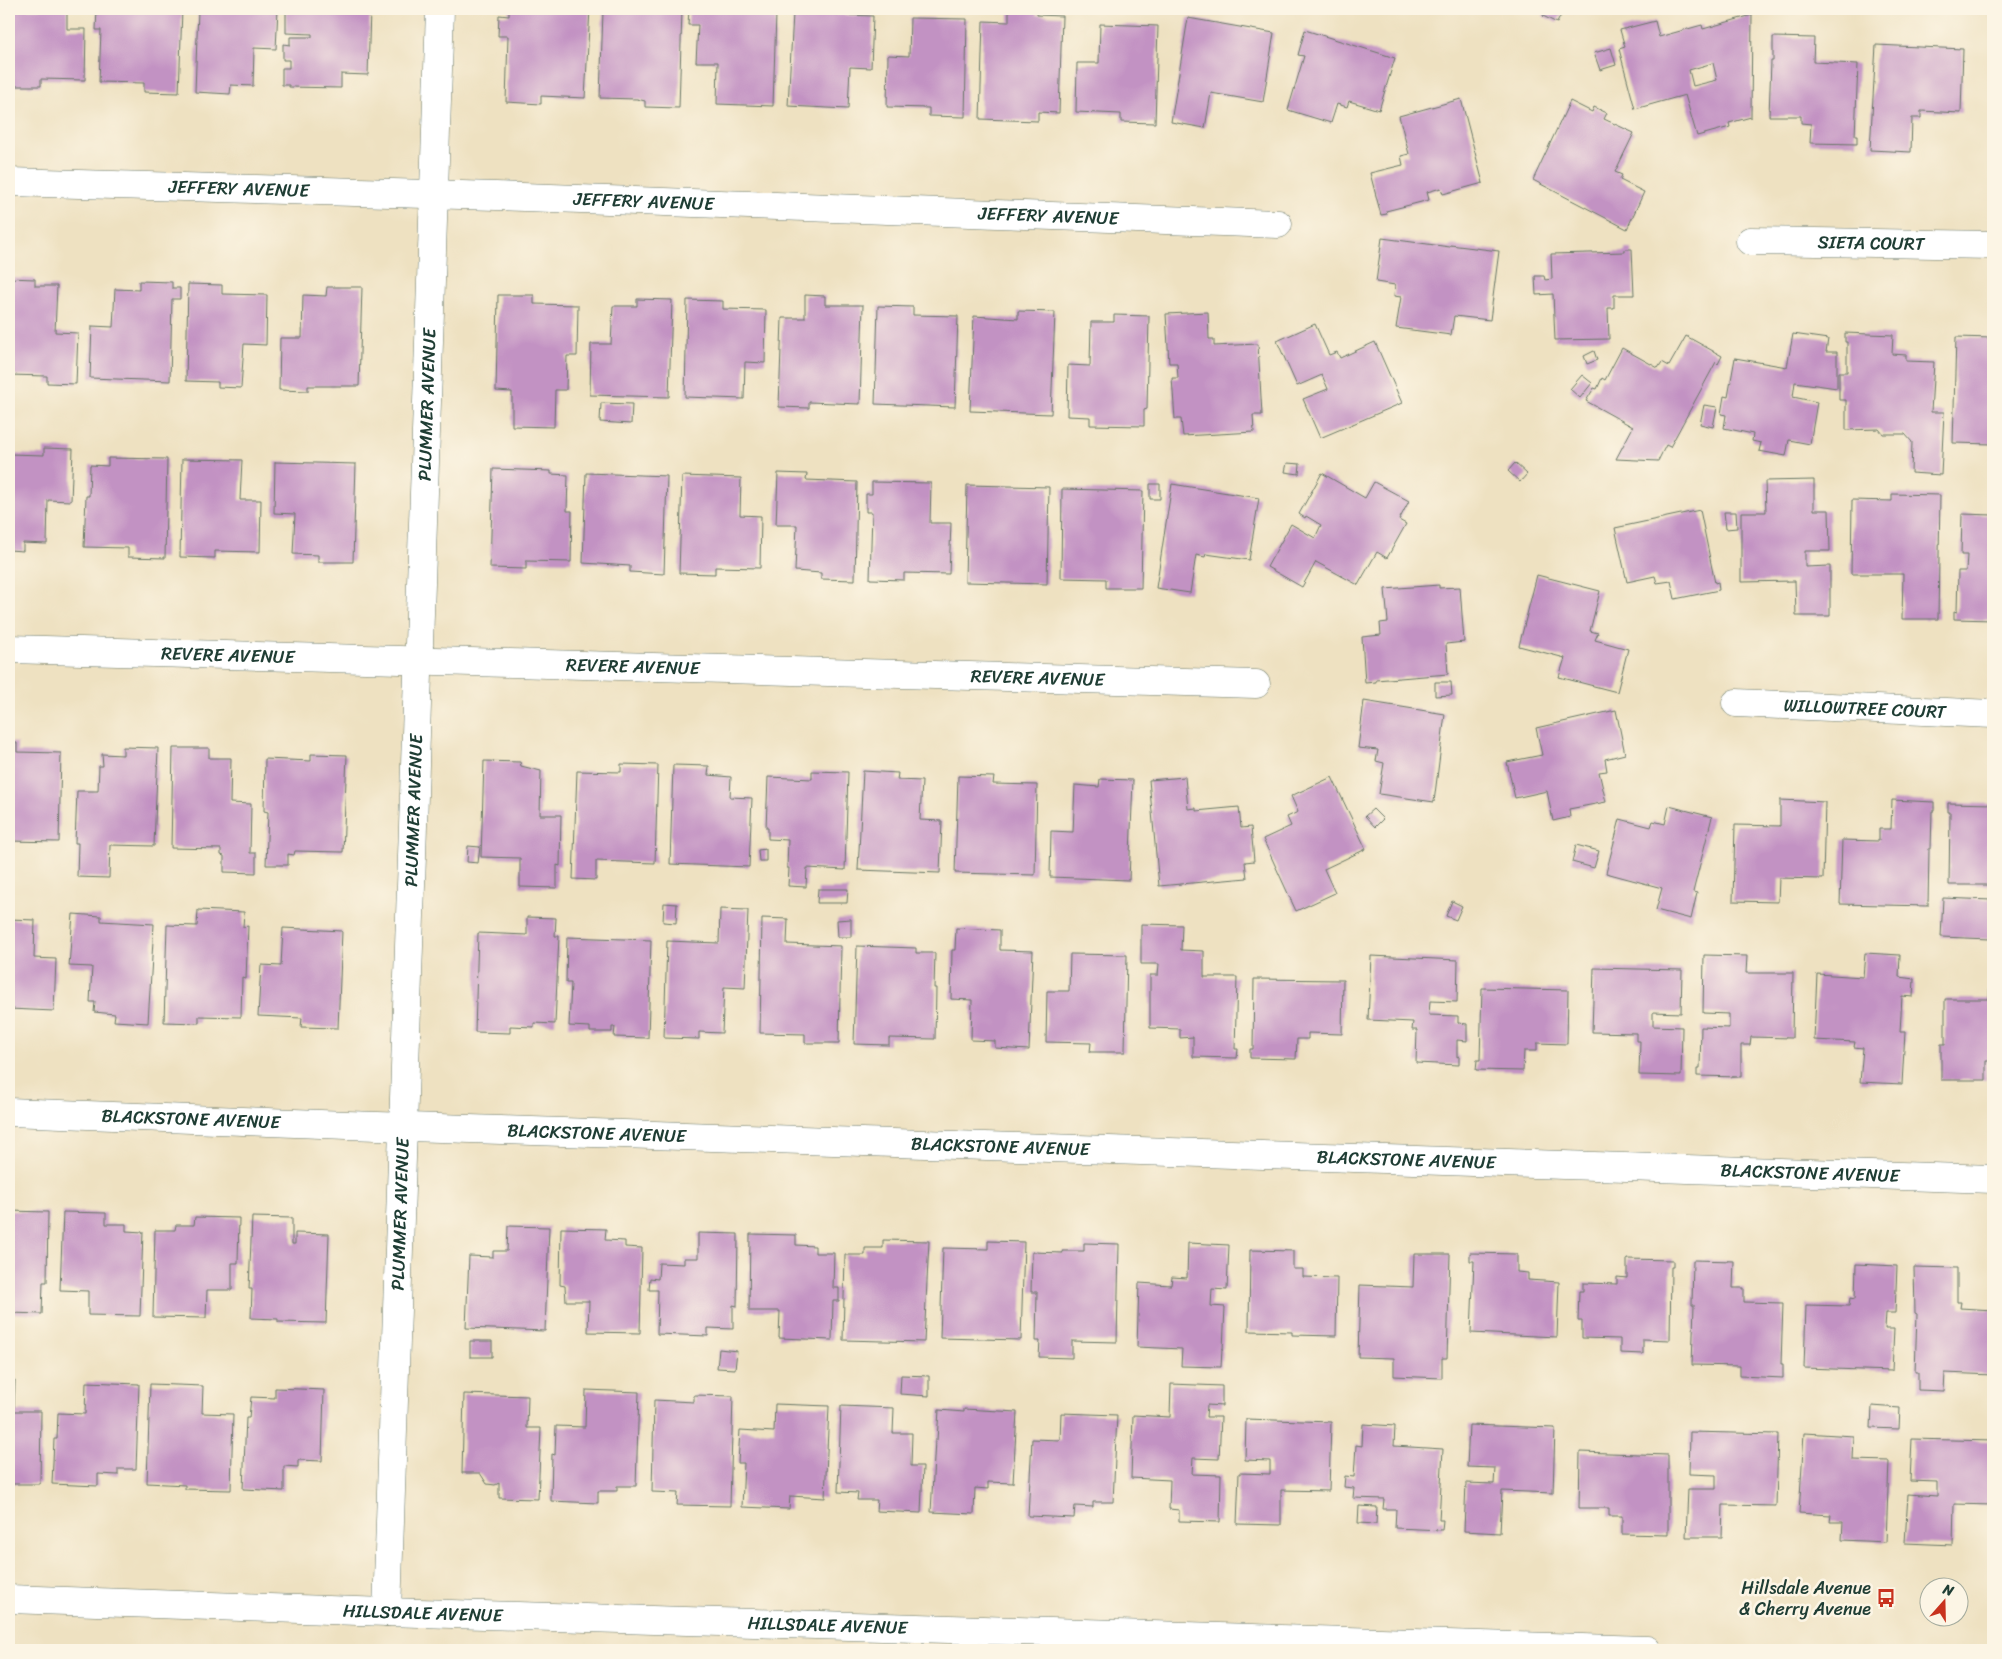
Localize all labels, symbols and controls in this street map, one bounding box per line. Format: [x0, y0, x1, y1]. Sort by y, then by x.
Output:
street label: JEFFERY AVENUE [167, 171, 311, 207]
street label: JEFFERY AVENUE [572, 183, 715, 220]
street label: JEFFERY AVENUE [977, 197, 1120, 234]
street label: SIETA COURT [1817, 226, 1926, 260]
street label: PLUMMER AVENUE [408, 327, 445, 482]
street label: REVERE AVENUE [161, 637, 296, 673]
street label: REVERE AVENUE [566, 649, 701, 684]
street label: REVERE AVENUE [970, 660, 1106, 696]
street label: WILLOWTREE COURT [1783, 689, 1948, 728]
street label: PLUMMER AVENUE [395, 733, 432, 887]
street label: BLACKSTONE AVENUE [101, 1100, 282, 1138]
street label: BLACKSTONE AVENUE [507, 1114, 688, 1152]
street label: BLACKSTONE AVENUE [910, 1128, 1091, 1165]
street label: PLUMMER AVENUE [382, 1136, 419, 1291]
street label: BLACKSTONE AVENUE [1316, 1141, 1497, 1179]
street label: BLACKSTONE AVENUE [1720, 1154, 1901, 1192]
place label: Hillsdale Avenue & Cherry Avenue [1739, 1572, 1871, 1625]
north arrow [1920, 1576, 1970, 1626]
text: N [1939, 1577, 1957, 1604]
bus stop icon: Hillsdale Avenue & Cherry Avenue [1875, 1587, 1897, 1609]
street label: HILLSDALE AVENUE [342, 1594, 504, 1632]
street label: HILLSDALE AVENUE [747, 1607, 909, 1644]

